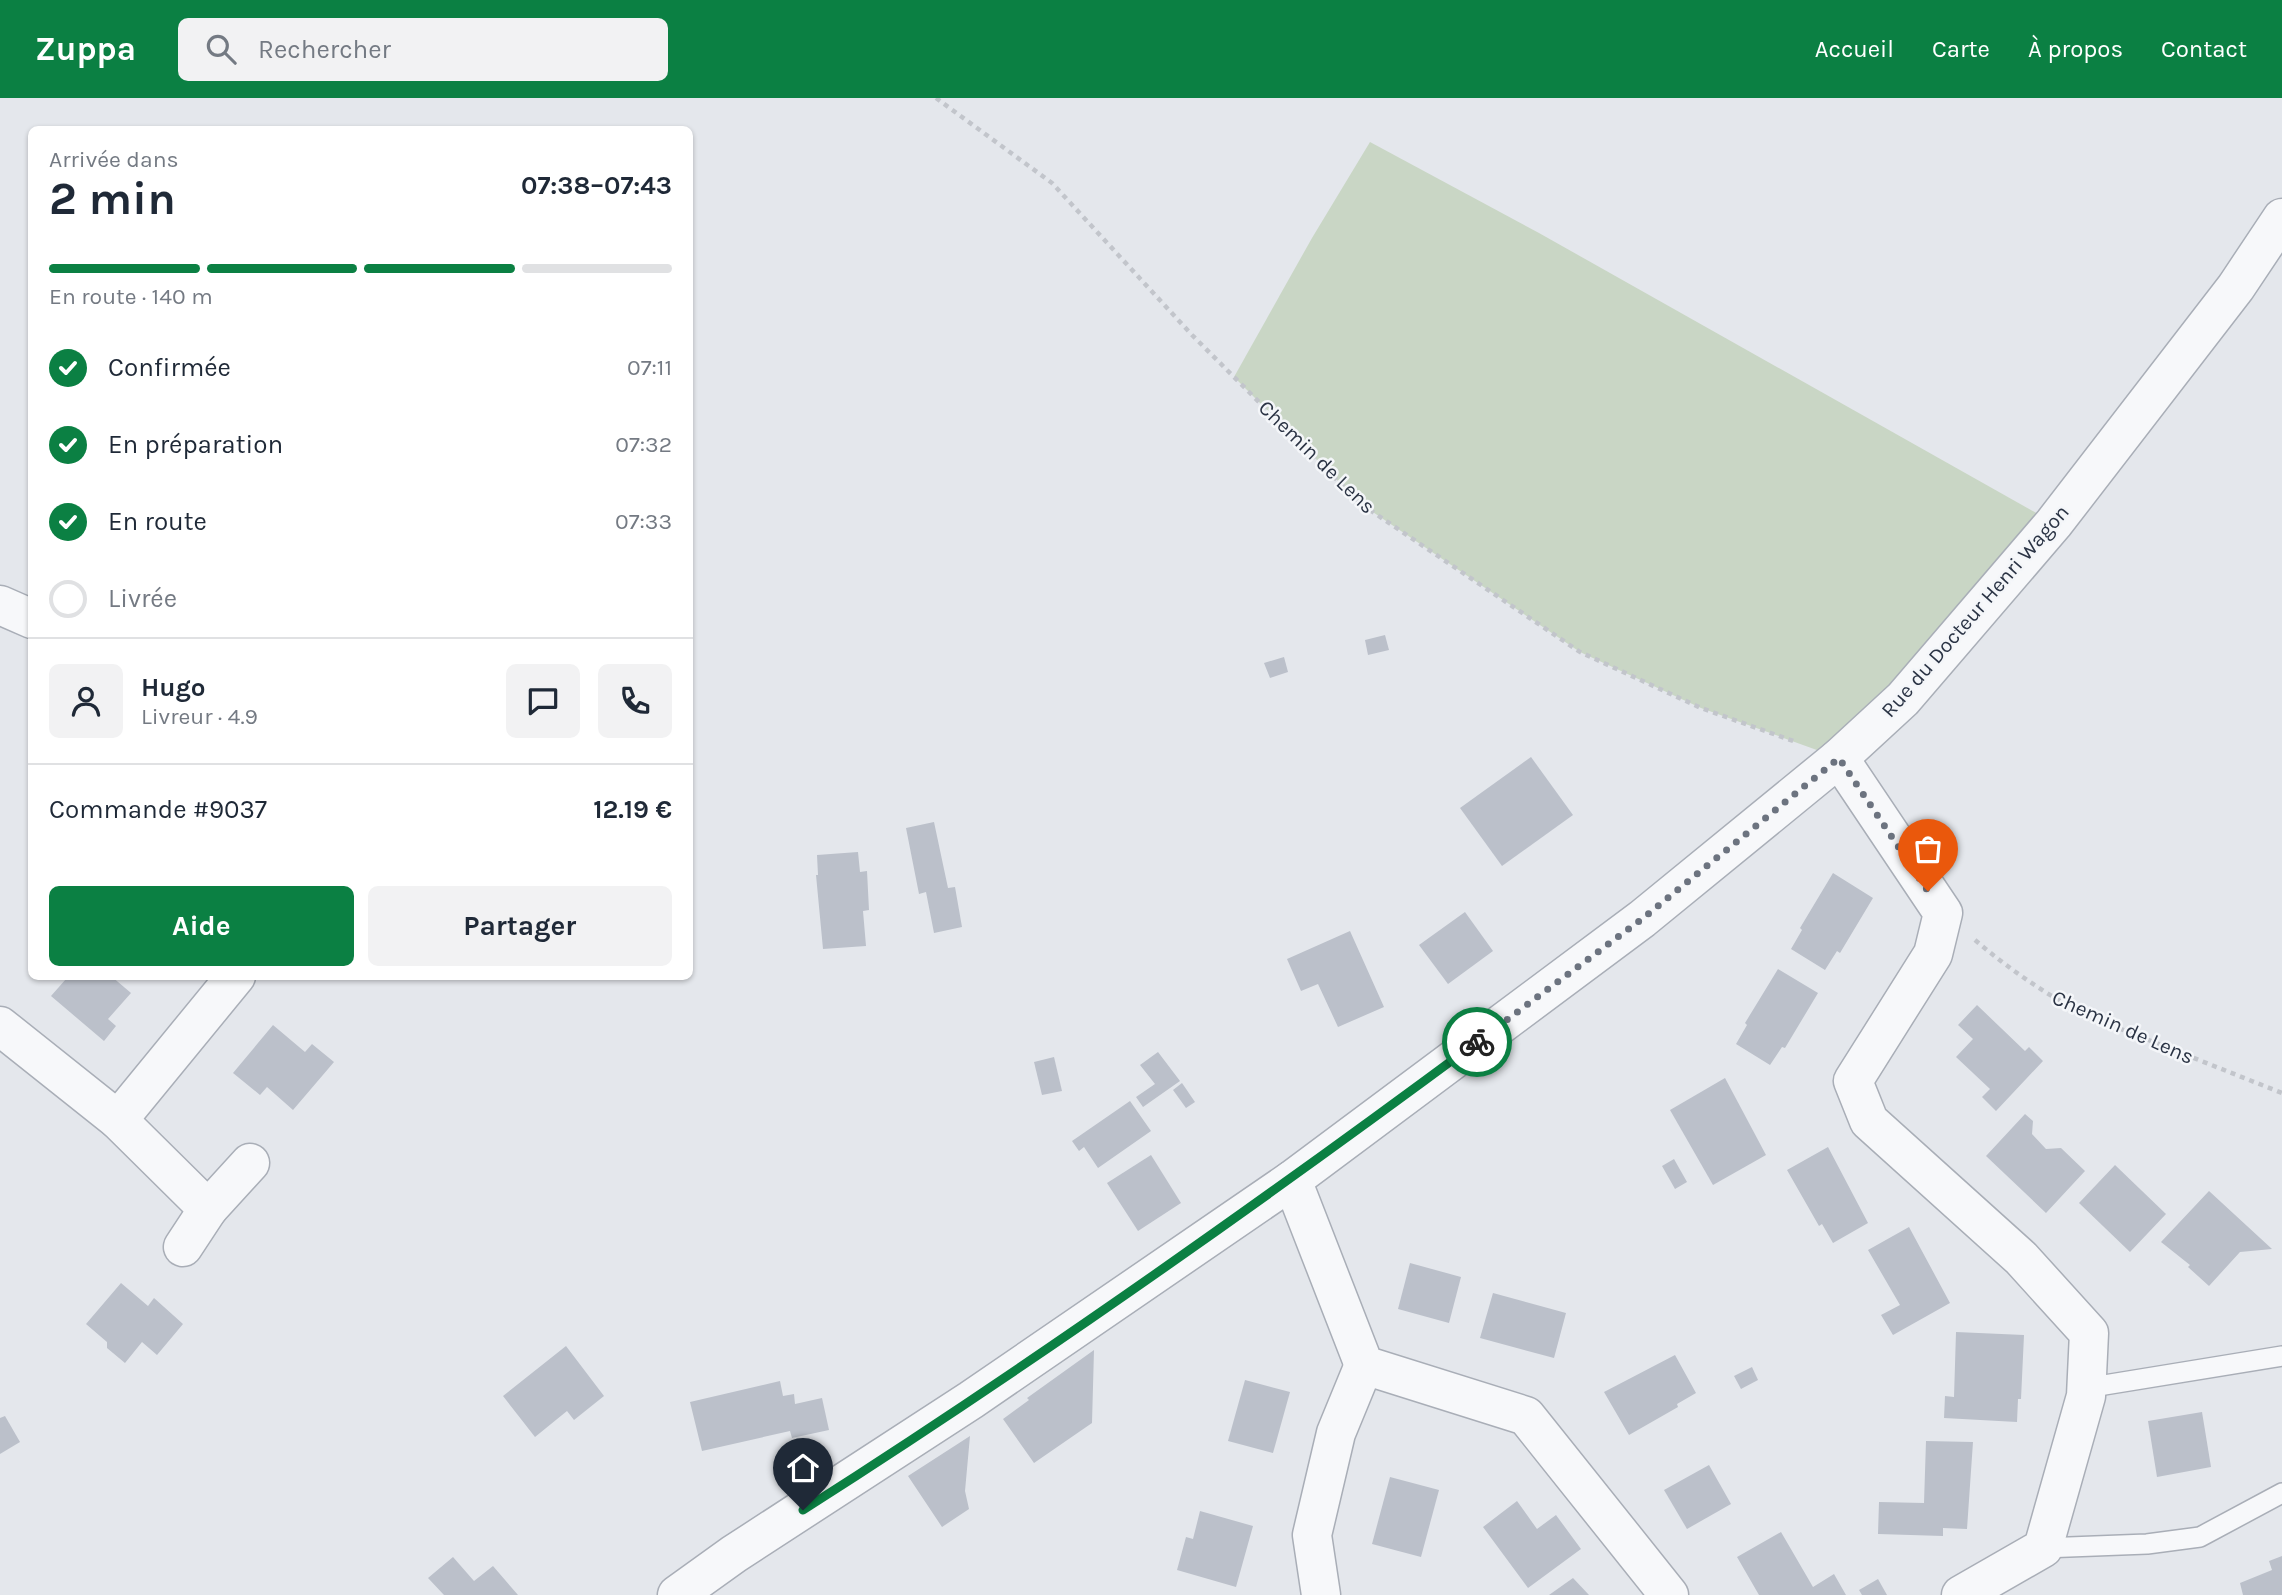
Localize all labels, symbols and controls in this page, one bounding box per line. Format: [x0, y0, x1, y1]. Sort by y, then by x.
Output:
search box [178, 18, 668, 81]
text: Zuppa [35, 30, 136, 68]
icon: search [202, 30, 240, 68]
text: Rechercher [258, 34, 391, 65]
text: Accueil [1815, 35, 1894, 63]
text: Carte [1932, 35, 1990, 63]
text: À propos [2028, 35, 2123, 63]
text: Contact [2161, 35, 2247, 63]
text: Arrivée dans [49, 146, 179, 173]
text: 07:38–07:43 [521, 170, 672, 201]
text: 2 min [49, 172, 176, 226]
text: En route · 140 m [49, 283, 213, 310]
icon: check [49, 349, 87, 387]
text: Confirmée [108, 352, 231, 383]
text: 07:11 [627, 354, 672, 381]
street label: Chemin de Lens [1254, 395, 1380, 519]
icon: check [49, 426, 87, 464]
text: En préparation [108, 429, 283, 460]
text: 07:32 [615, 431, 672, 458]
street label: Rue du Docteur Henri Wagon [1876, 500, 2074, 722]
icon: check [49, 503, 87, 541]
text: En route [108, 506, 207, 537]
text: 07:33 [615, 508, 672, 535]
text: Livrée [108, 583, 177, 614]
button: person [49, 664, 123, 738]
button: chat [506, 664, 580, 738]
button: phone [598, 664, 672, 738]
text: Hugo [141, 672, 206, 703]
text: Livreur · 4.9 [141, 703, 258, 730]
text: Commande #9037 [49, 794, 267, 825]
text: 12.19 € [593, 794, 672, 825]
pin [1898, 819, 1958, 891]
icon: bag [1909, 830, 1947, 868]
button: Aide [49, 886, 354, 966]
button: Partager [368, 886, 672, 966]
street label: Chemin de Lens [2048, 985, 2198, 1069]
courier [1442, 1007, 1512, 1077]
icon: bike [1458, 1023, 1496, 1061]
pin [773, 1438, 833, 1510]
icon: home [784, 1449, 822, 1487]

